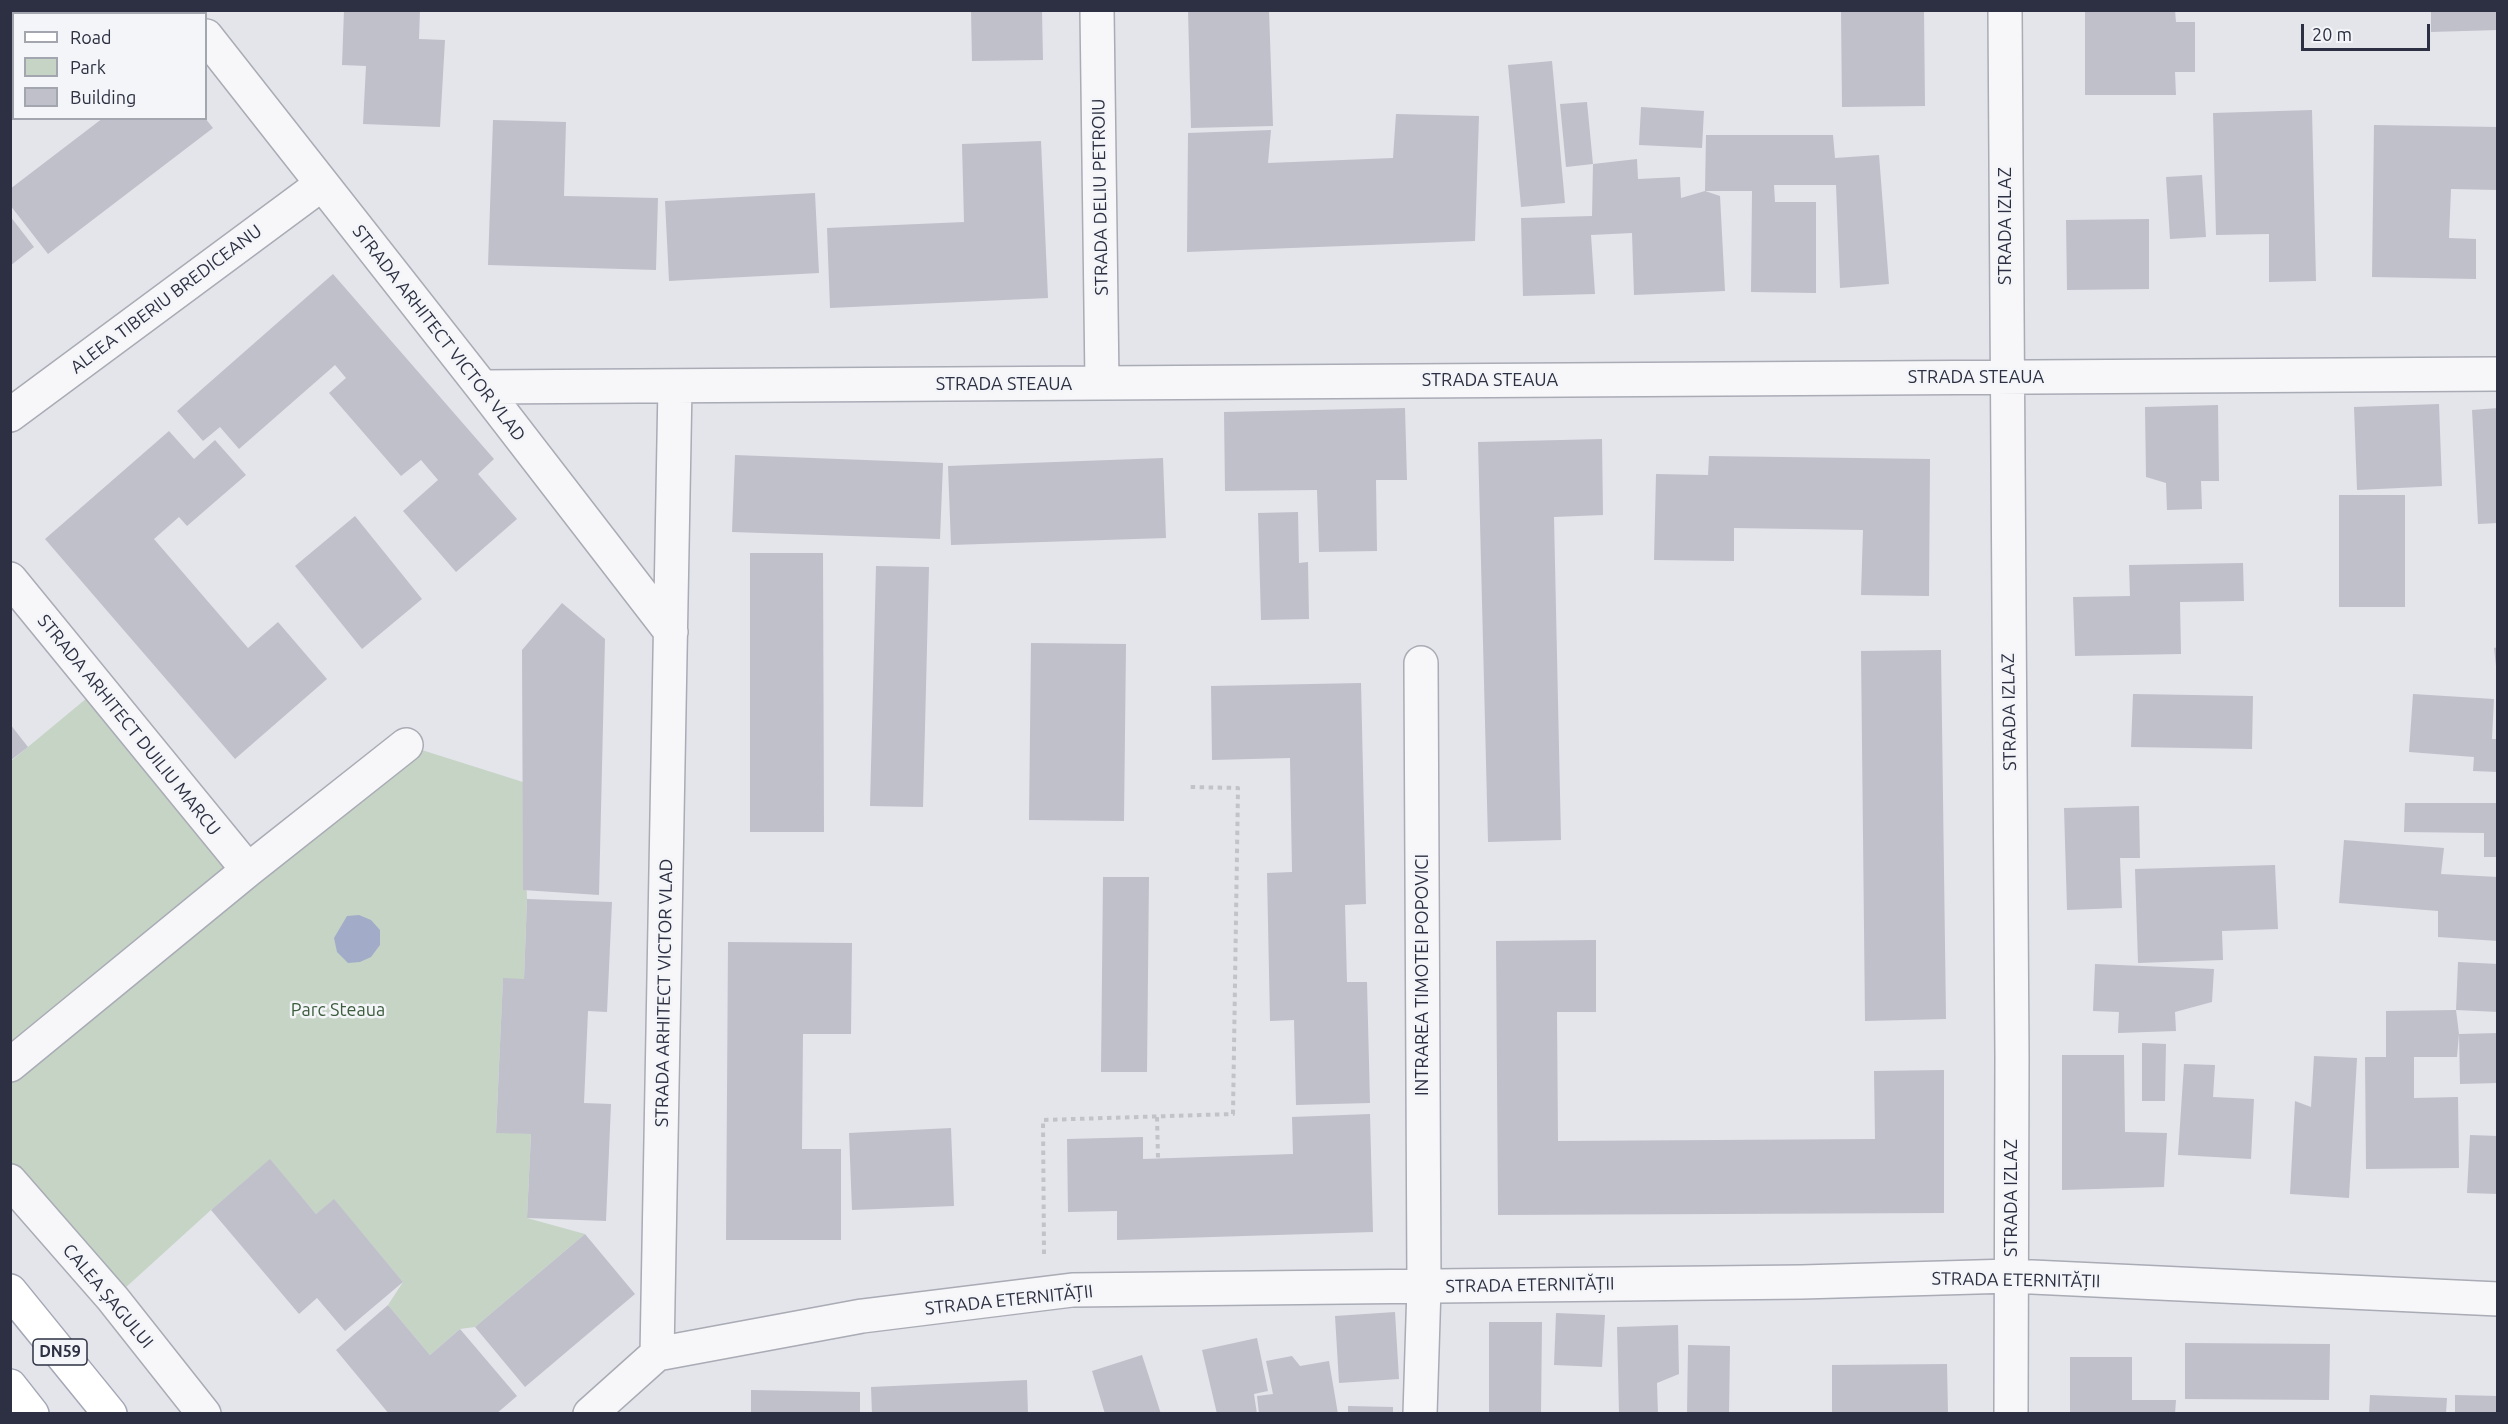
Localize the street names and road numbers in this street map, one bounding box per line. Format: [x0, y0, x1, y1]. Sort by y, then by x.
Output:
street label: STRADA DELIU PETROIU [1087, 98, 1113, 296]
street label: STRADA IZLAZ [1994, 167, 2016, 285]
street label: ALEEA TIBERIU BREDICEANU [66, 220, 266, 378]
street label: STRADA ARHITECT VICTOR VLAD [348, 221, 530, 445]
street label: STRADA STEAUA [1908, 366, 2044, 388]
street label: STRADA STEAUA [1422, 369, 1558, 391]
street label: STRADA STEAUA [936, 373, 1072, 395]
street label: STRADA ARHITECT DUILIU MARCU [33, 610, 225, 840]
street label: STRADA IZLAZ [1997, 653, 2021, 771]
street label: INTRAREA TIMOTEI POPOVICI [1411, 854, 1433, 1096]
street label: STRADA ARHITECT VICTOR VLAD [651, 859, 677, 1127]
street label: STRADA IZLAZ [2000, 1139, 2022, 1257]
street label: CALEA ȘAGULUI [58, 1239, 158, 1353]
street label: STRADA ETERNITĂȚII [1931, 1268, 2101, 1292]
street label: STRADA ETERNITĂȚII [1445, 1273, 1615, 1297]
street label: STRADA ETERNITĂȚII [924, 1280, 1094, 1320]
road number: DN59 [33, 1339, 87, 1365]

